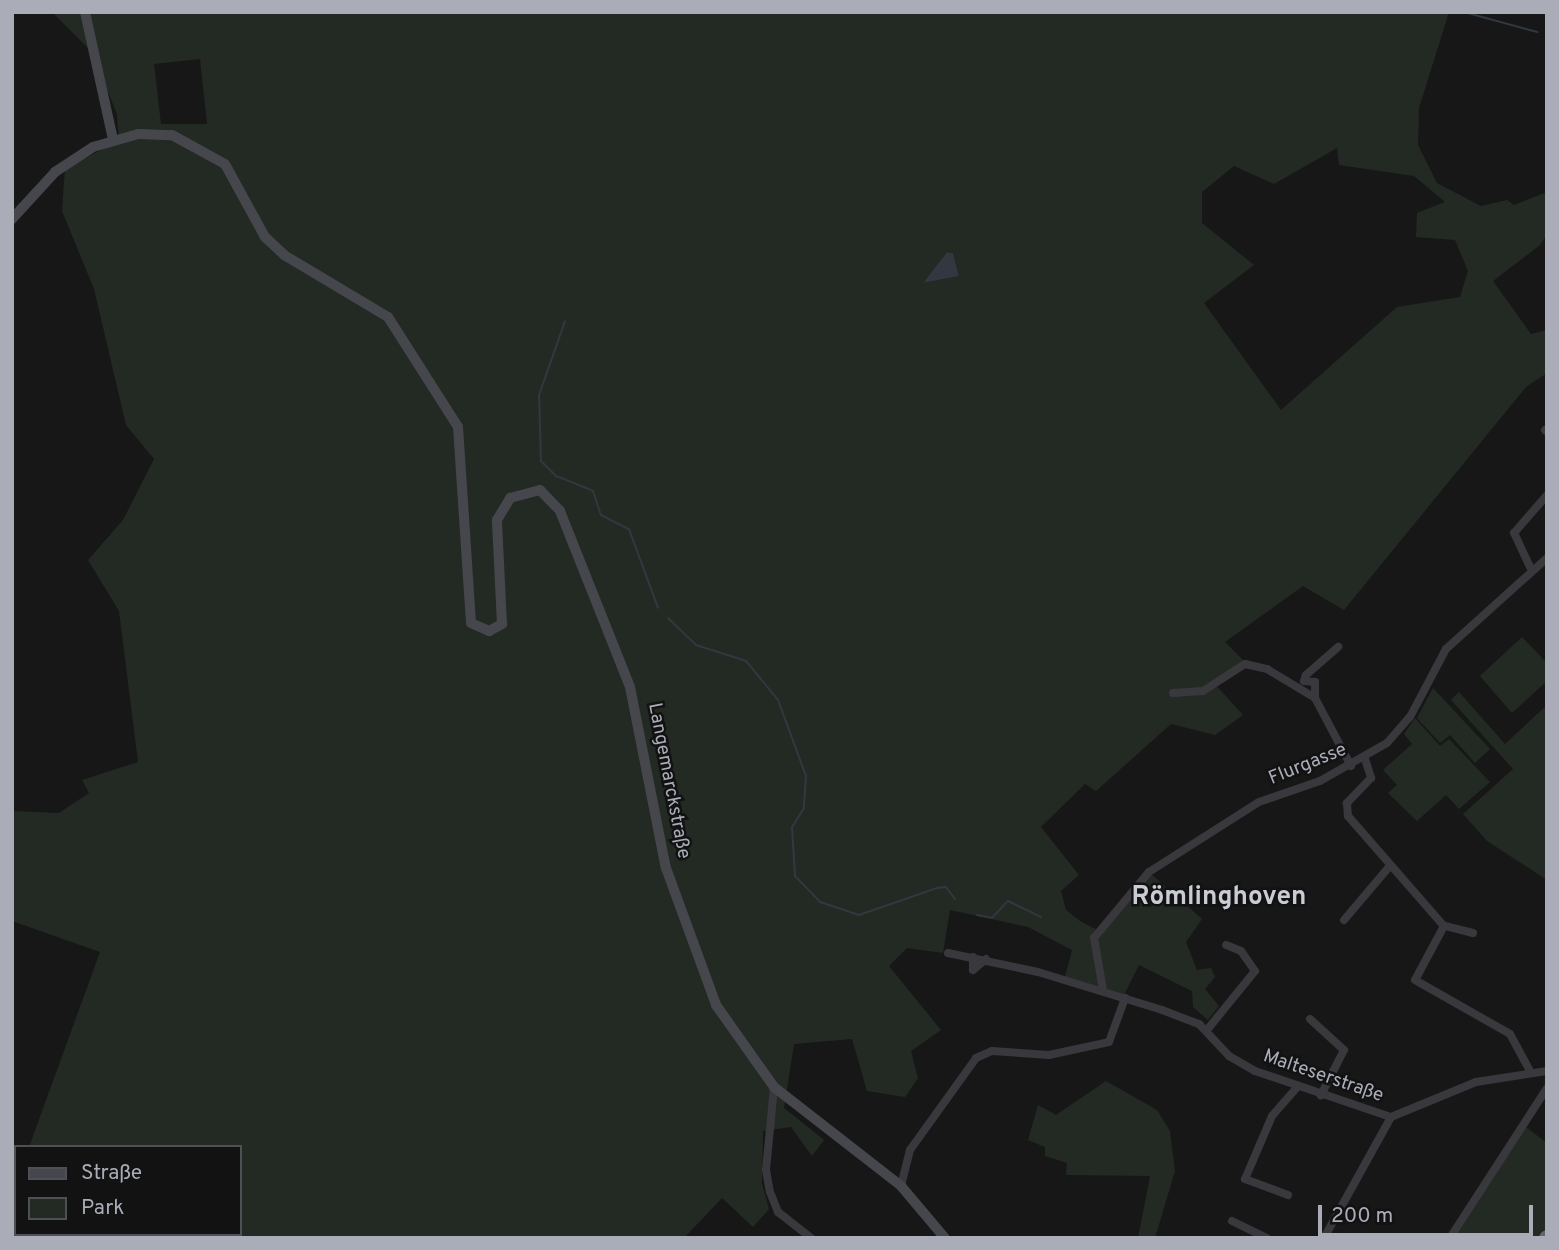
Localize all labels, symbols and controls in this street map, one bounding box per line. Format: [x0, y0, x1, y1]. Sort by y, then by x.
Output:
street label: Langemarckstraße [642, 701, 694, 861]
street label: Flurgasse [1266, 739, 1350, 791]
district label: Römlinghoven [1132, 882, 1306, 914]
street label: Malteserstraße [1260, 1046, 1386, 1108]
legend [14, 1145, 242, 1236]
text: Straße [81, 1160, 142, 1187]
scale bar [1321, 1190, 1536, 1234]
text: Park [81, 1195, 124, 1222]
text: 200 m [1331, 1203, 1393, 1230]

